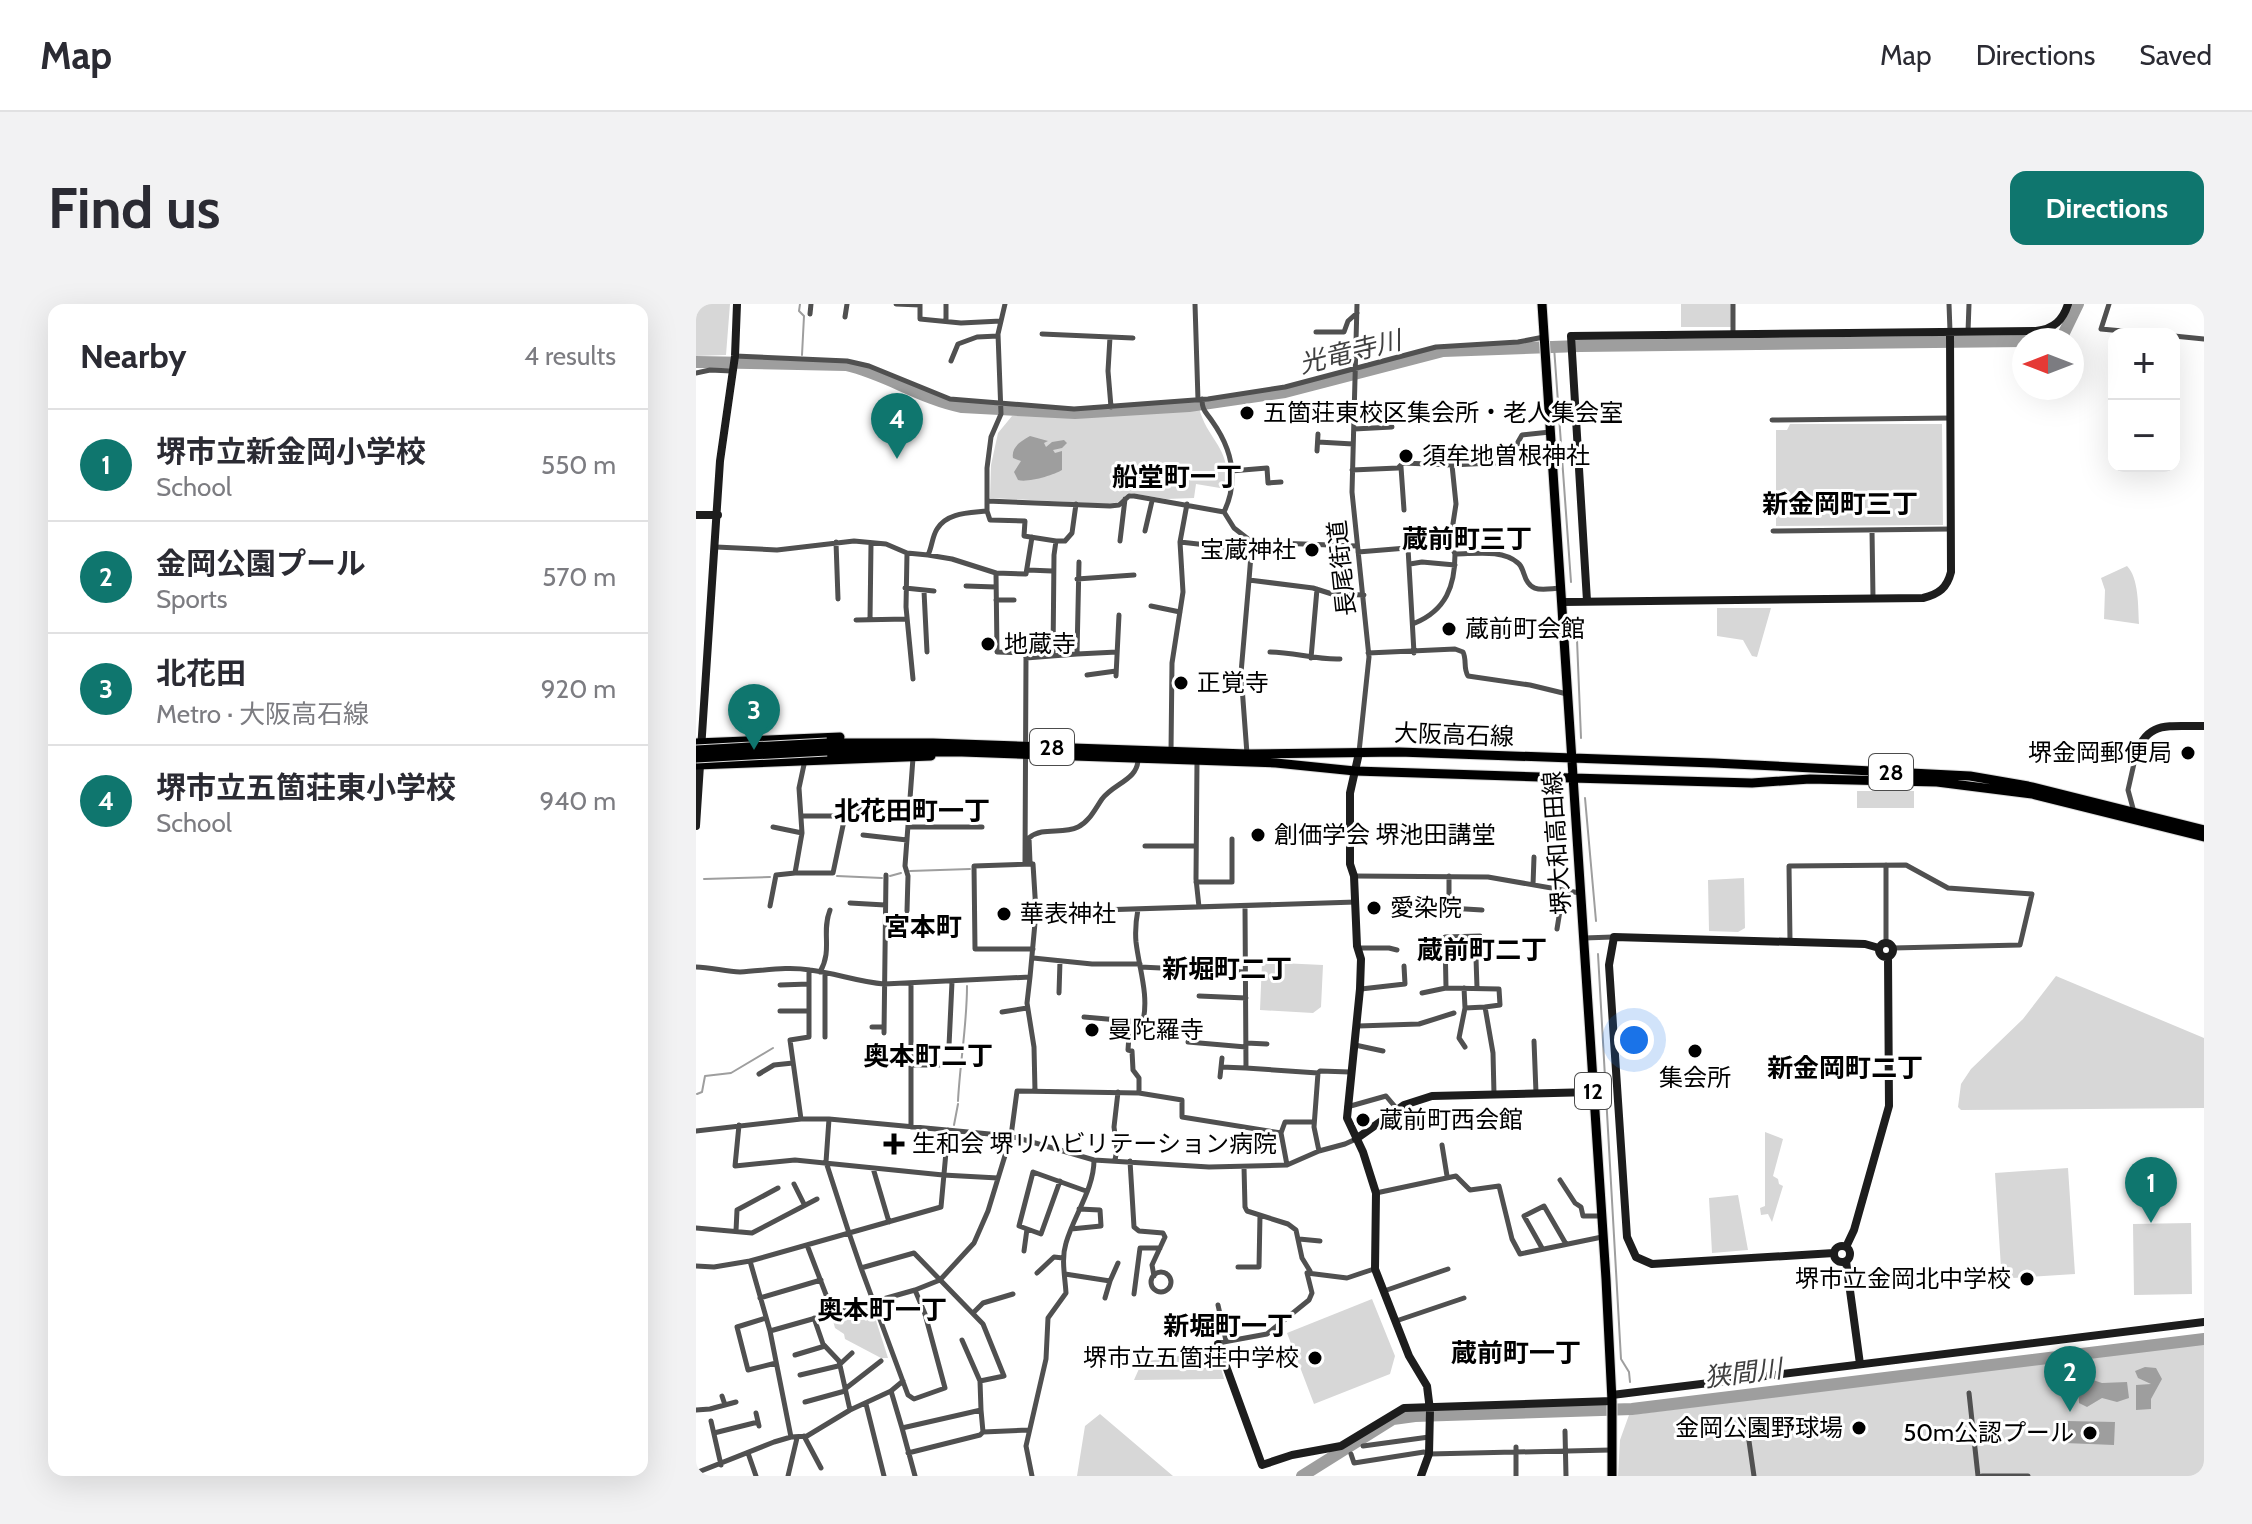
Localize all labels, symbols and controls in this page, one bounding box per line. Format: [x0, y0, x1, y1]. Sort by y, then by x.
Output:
text: Map [40, 32, 112, 79]
text: Map [1880, 38, 1932, 72]
text: Directions [1976, 38, 2095, 72]
text: Saved [2139, 38, 2212, 72]
button: Directions [2010, 171, 2204, 245]
text: Find us [48, 174, 221, 242]
water label: 光竜寺川 [1296, 323, 1407, 380]
north arrow [2012, 328, 2084, 400]
map controls [2108, 328, 2180, 472]
button: + [2108, 328, 2180, 400]
text: Nearby [80, 335, 187, 377]
text: 4 results [524, 340, 616, 372]
pin: 4 [871, 393, 923, 459]
place label: 五箇荘東校区集会所・老人集会室 [1263, 398, 1623, 427]
button: − [2108, 400, 2180, 472]
marker: 五箇荘東校区集会所・老人集会室 [1238, 404, 1256, 422]
text: 堺市立新金岡小学校 [156, 433, 426, 470]
place label: 須牟地曽根神社 [1422, 441, 1590, 470]
marker: 須牟地曽根神社 [1397, 447, 1415, 465]
text: 1 [101, 449, 111, 481]
text: 550 m [541, 449, 616, 481]
district label: 船堂町一丁 [1112, 461, 1242, 493]
text: School [156, 471, 232, 503]
district label: 新金岡町三丁 [1762, 488, 1918, 520]
street label: 長尾街道 [1322, 519, 1361, 617]
district label: 蔵前町三丁 [1402, 523, 1532, 555]
place label: 宝蔵神社 [1200, 535, 1296, 564]
marker: 宝蔵神社 [1303, 541, 1321, 559]
text: 金岡公園プール [156, 545, 366, 582]
text: 2 [99, 561, 113, 593]
text: 570 m [542, 561, 616, 593]
text: Sports [156, 583, 228, 615]
place label: 蔵前町会館 [1465, 614, 1585, 643]
marker: 蔵前町会館 [1440, 620, 1458, 638]
place label: 地蔵寺 [1004, 629, 1076, 658]
marker: 地蔵寺 [979, 635, 997, 653]
text: 北花田 [156, 655, 246, 692]
place label: 正覚寺 [1197, 668, 1269, 697]
text: 3 [99, 673, 113, 705]
text: 920 m [541, 673, 616, 705]
marker: 正覚寺 [1172, 674, 1190, 692]
pin: 3 [728, 684, 780, 750]
text: Metro · 大阪高石線 [156, 698, 369, 730]
street label: 大阪高石線 [1394, 718, 1514, 751]
road number: 28 [1030, 729, 1074, 765]
place label: 堺金岡郵便局 [2028, 738, 2172, 767]
marker: 堺金岡郵便局 [2179, 744, 2197, 762]
road number: 28 [1869, 754, 1913, 790]
text: 堺市立五箇荘東小学校 [156, 769, 456, 806]
street label: 堺大和高田線 [1537, 770, 1576, 916]
text: 4 [98, 785, 114, 817]
text: 940 m [539, 785, 616, 817]
district label: 北花田町一丁 [834, 795, 990, 827]
text: School [156, 807, 232, 839]
place label: 創価学会 堺池田講堂 [1274, 820, 1495, 849]
marker: 創価学会 堺池田講堂 [1249, 826, 1267, 844]
place label: 愛染院 [1390, 893, 1462, 922]
place label: 華表神社 [1020, 899, 1116, 928]
marker: 愛染院 [1365, 899, 1383, 917]
marker: 華表神社 [995, 905, 1013, 923]
district label: 宮本町 [884, 911, 962, 943]
district label: 蔵前町二丁 [1417, 934, 1547, 966]
district label: 新堀町二丁 [1162, 953, 1292, 985]
place label: 曼陀羅寺 [1108, 1015, 1204, 1044]
your location [1614, 1020, 1654, 1060]
marker: 曼陀羅寺 [1083, 1021, 1101, 1039]
district label: 奥本町二丁 [863, 1040, 993, 1072]
marker: 集会所 [1686, 1042, 1704, 1060]
district label: 新金岡町二丁 [1767, 1052, 1923, 1084]
place label: 集会所 [1659, 1063, 1731, 1092]
road number: 12 [1575, 1073, 1611, 1109]
place label: 蔵前町西会館 [1379, 1105, 1523, 1134]
marker: 蔵前町西会館 [1354, 1111, 1372, 1129]
place label: 生和会 堺リハビリテーション病院 [912, 1129, 1277, 1158]
marker: 生和会 堺リハビリテーション病院 [883, 1133, 905, 1155]
pin: 1 [2125, 1157, 2177, 1223]
place label: 堺市立金岡北中学校 [1795, 1264, 2011, 1293]
marker: 堺市立金岡北中学校 [2018, 1270, 2036, 1288]
district label: 奥本町一丁 [817, 1294, 947, 1326]
district label: 新堀町一丁 [1163, 1310, 1293, 1342]
district label: 蔵前町一丁 [1451, 1337, 1581, 1369]
place label: 堺市立五箇荘中学校 [1083, 1343, 1299, 1372]
pin: 2 [2044, 1346, 2096, 1412]
marker: 堺市立五箇荘中学校 [1306, 1349, 1324, 1367]
water label: 狭間川 [1702, 1352, 1787, 1394]
place label: 金岡公園野球場 [1675, 1413, 1843, 1442]
place label: 50m公認プール [1903, 1418, 2074, 1447]
marker: 金岡公園野球場 [1850, 1419, 1868, 1437]
marker: 50m公認プール [2081, 1424, 2099, 1442]

